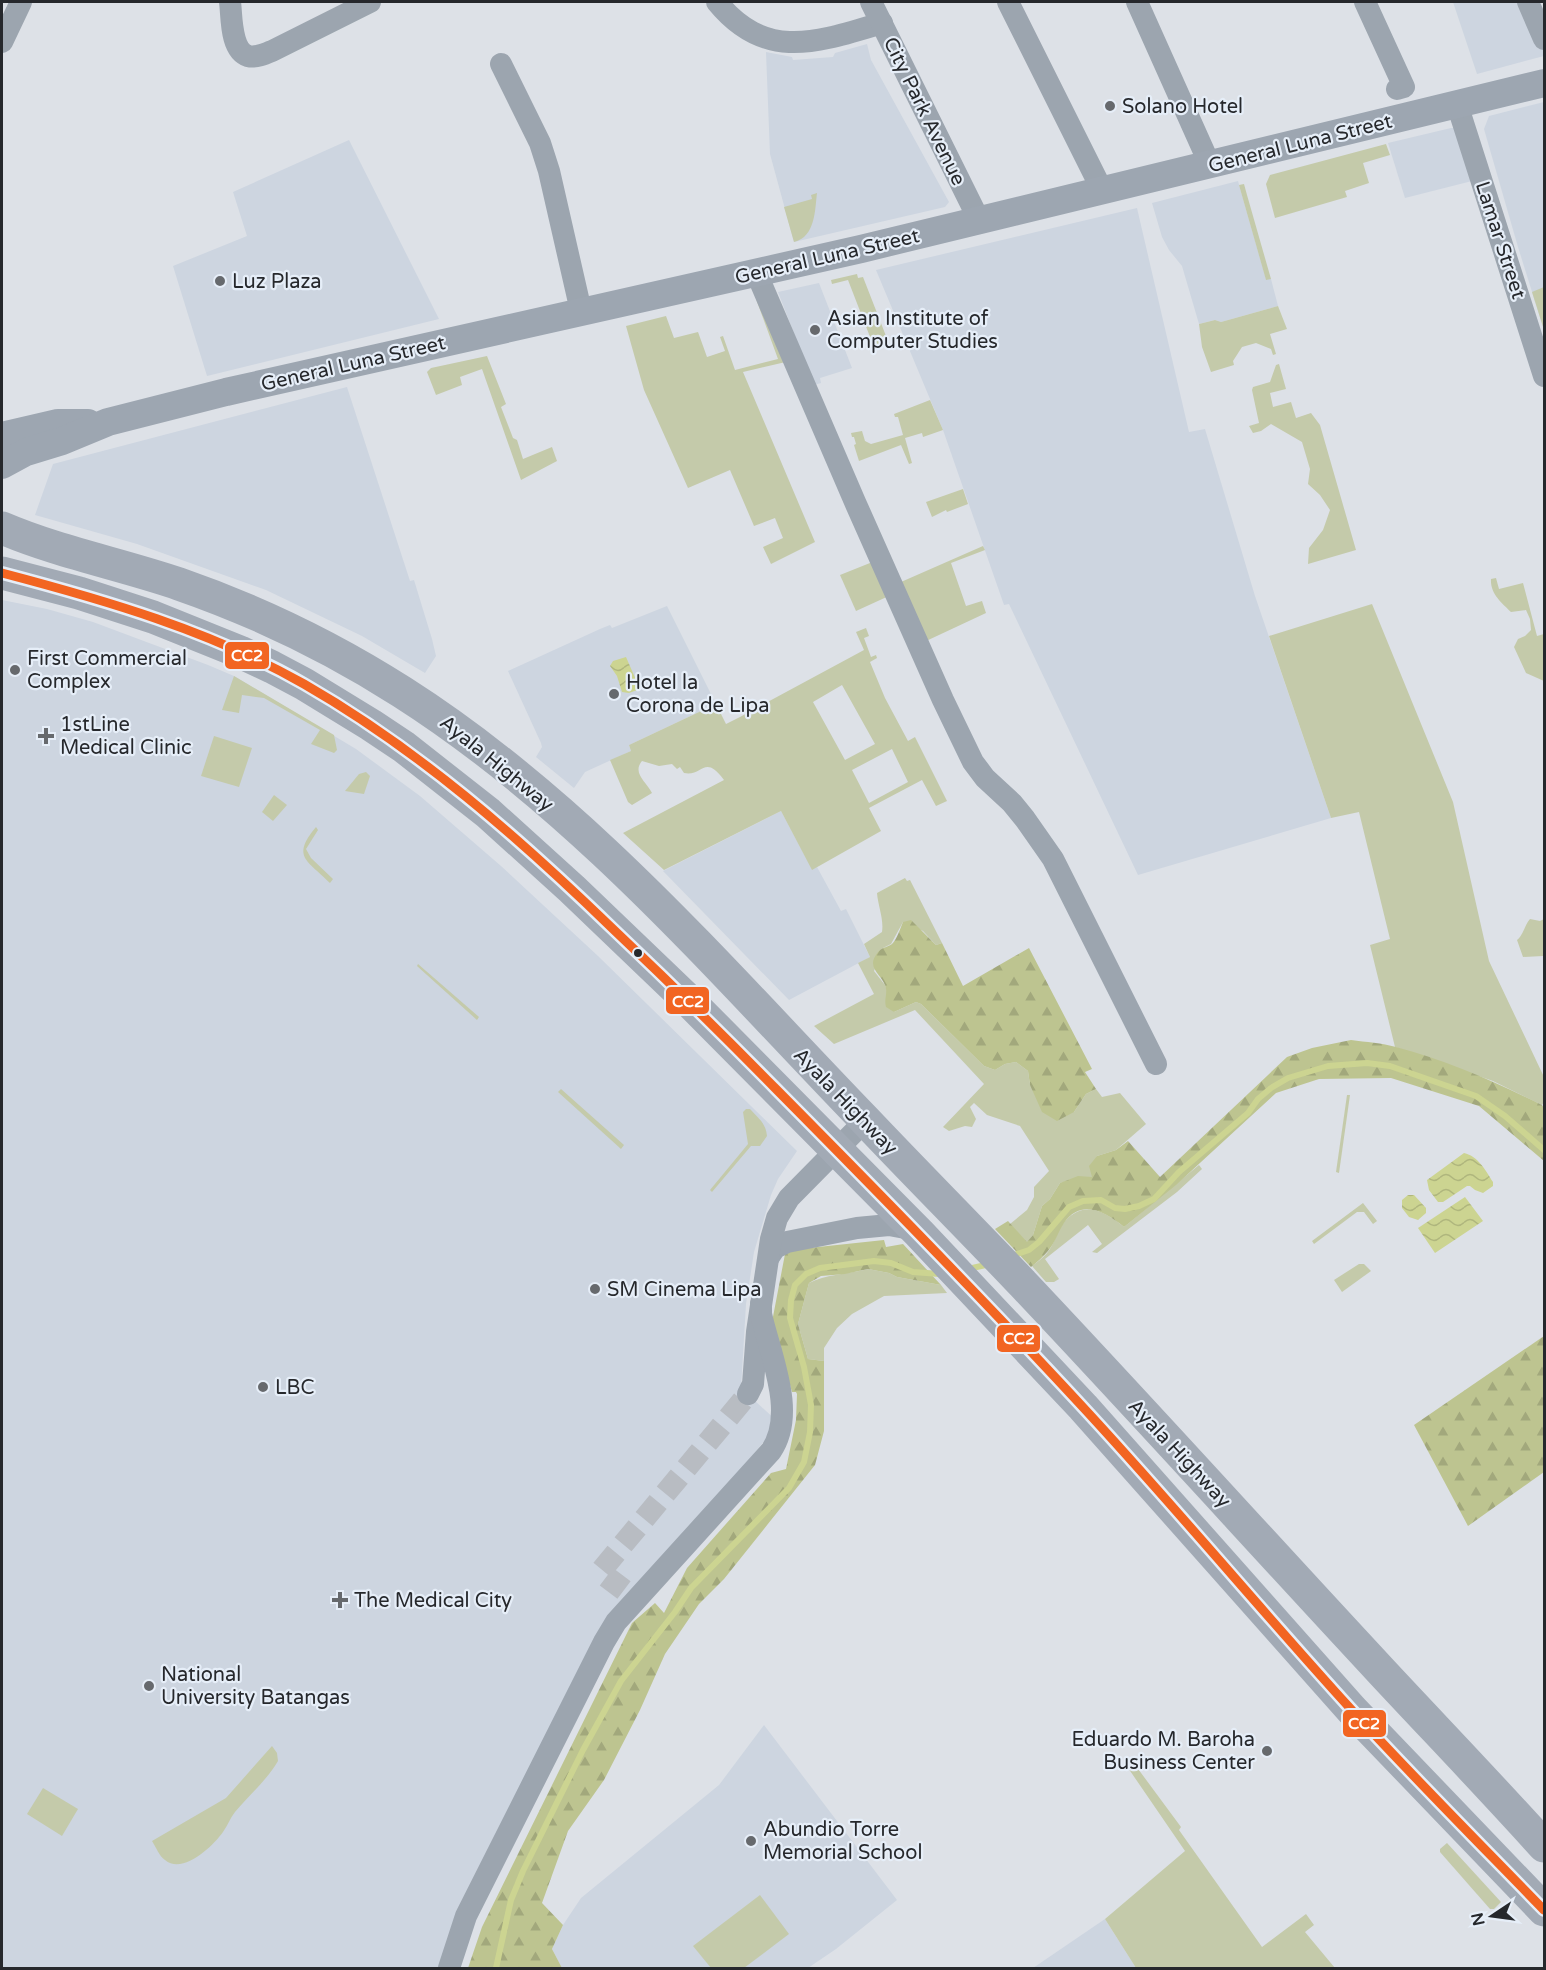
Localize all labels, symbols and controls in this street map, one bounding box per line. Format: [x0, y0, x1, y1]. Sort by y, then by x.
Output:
street label: City Park Avenue [878, 33, 970, 189]
place label: Solano Hotel [1122, 95, 1243, 119]
marker: Solano Hotel [1103, 99, 1117, 113]
street label: General Luna Street [1206, 109, 1395, 178]
street label: Lamar Street [1470, 178, 1530, 303]
street label: General Luna Street [733, 224, 922, 290]
place label: Luz Plaza [232, 270, 322, 294]
marker: Luz Plaza [213, 274, 227, 288]
place label: Asian Institute of Computer Studies [827, 307, 998, 354]
marker: Asian Institute of Computer Studies [808, 323, 822, 337]
street label: General Luna Street [259, 331, 448, 397]
line badge: CC2 [224, 641, 270, 670]
text: CC2 [231, 646, 263, 666]
place label: First Commercial Complex [27, 647, 187, 694]
marker: First Commercial Complex [8, 663, 22, 677]
place label: Hotel la Corona de Lipa [626, 671, 769, 718]
marker: Hotel la Corona de Lipa [607, 687, 621, 701]
street label: Ayala Highway [435, 711, 558, 817]
place label: 1stLine Medical Clinic [60, 713, 192, 760]
marker: 1stLine Medical Clinic [37, 727, 55, 745]
unlabelled marker [632, 947, 644, 959]
line badge: CC2 [665, 986, 710, 1015]
text: CC2 [672, 992, 704, 1012]
street label: Ayala Highway [788, 1043, 903, 1160]
place label: SM Cinema Lipa [607, 1278, 761, 1302]
marker: SM Cinema Lipa [588, 1282, 602, 1296]
line badge: CC2 [996, 1324, 1041, 1353]
text: CC2 [1003, 1329, 1035, 1349]
place label: LBC [275, 1376, 314, 1400]
marker: LBC [256, 1380, 270, 1394]
street label: Ayala Highway [1123, 1394, 1236, 1513]
place label: The Medical City [354, 1589, 512, 1613]
marker: The Medical City [331, 1591, 349, 1609]
place label: National University Batangas [161, 1663, 350, 1710]
marker: National University Batangas [142, 1679, 156, 1693]
line badge: CC2 [1342, 1709, 1387, 1738]
text: CC2 [1348, 1714, 1380, 1734]
place label: Eduardo M. Baroha Business Center [1071, 1728, 1255, 1775]
marker: Eduardo M. Baroha Business Center [1260, 1744, 1274, 1758]
place label: Abundio Torre Memorial School [763, 1818, 922, 1865]
marker: Abundio Torre Memorial School [744, 1834, 758, 1848]
north arrow [1462, 1886, 1522, 1946]
text: N [1467, 1911, 1490, 1928]

